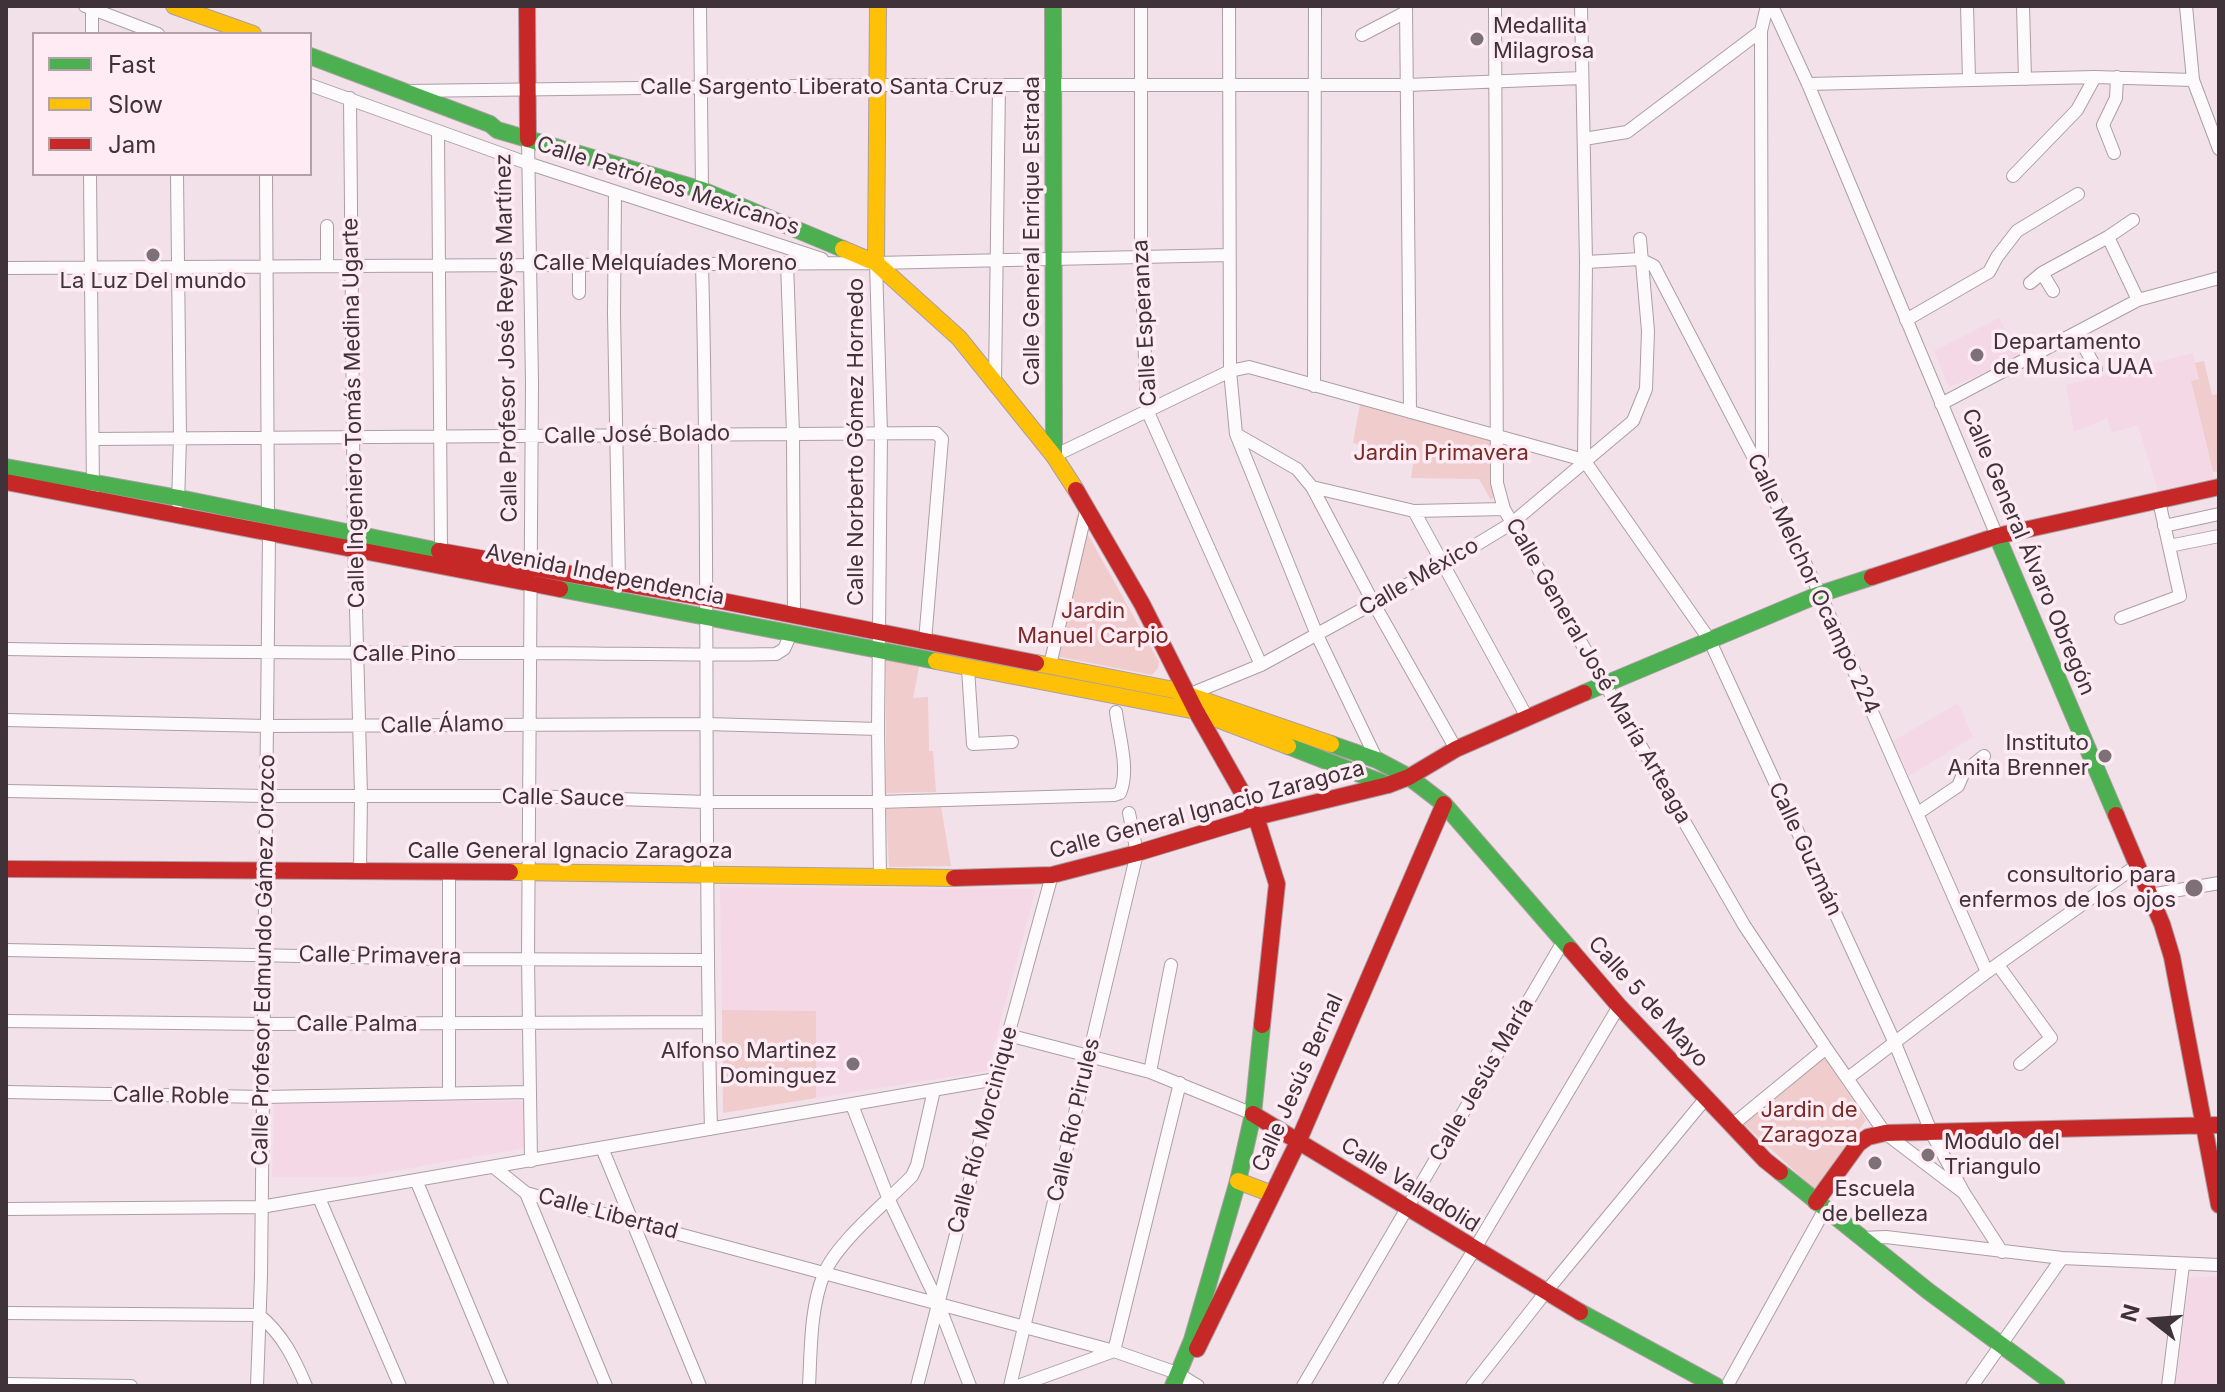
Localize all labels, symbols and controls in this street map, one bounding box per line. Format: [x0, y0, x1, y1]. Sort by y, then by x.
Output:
place label: Medallita Milagrosa [1493, 13, 1594, 64]
marker: Medallita Milagrosa [1468, 30, 1486, 48]
legend [32, 32, 312, 176]
text: Fast [108, 50, 156, 79]
street label: Calle Sargento Liberato Santa Cruz [640, 74, 1004, 100]
street label: Calle General Enrique Estrada [1019, 76, 1045, 386]
text: Slow [108, 90, 163, 119]
text: Jam [108, 130, 156, 159]
street label: Calle Petróleos Mexicanos [533, 131, 803, 241]
street label: Calle Profesor José Reyes Martínez [491, 153, 523, 523]
street label: Calle Ingeniero Tomás Medina Ugarte [337, 218, 371, 608]
street label: Calle Esperanza [1127, 239, 1163, 407]
marker: La Luz Del mundo [144, 246, 162, 264]
street label: Calle Melquíades Moreno [533, 250, 797, 276]
place label: La Luz Del mundo [60, 268, 246, 294]
street label: Calle Norberto Gómez Hornedo [843, 278, 869, 606]
place label: Departamento de Musica UAA [1993, 329, 2153, 380]
marker: Departamento de Musica UAA [1968, 346, 1986, 364]
street label: Calle General Álvaro Obregón [1956, 405, 2100, 699]
street label: Calle José Bolado [544, 420, 730, 450]
park label: Jardin Primavera [1353, 440, 1529, 466]
street label: Calle Melchor Ocampo 224 [1741, 450, 1885, 718]
street label: Calle General José María Arteaga [1499, 514, 1697, 828]
street label: Calle México [1355, 532, 1483, 622]
street label: Avenida Independencia [483, 539, 727, 611]
park label: Jardin Manuel Carpio [1017, 598, 1169, 650]
street label: Calle Pino [352, 641, 456, 667]
street label: Calle Álamo [380, 711, 504, 739]
place label: Instituto Anita Brenner [1947, 730, 2089, 782]
marker: Instituto Anita Brenner [2096, 747, 2114, 765]
street label: Calle Profesor Edmundo Gámez Orozco [247, 754, 281, 1166]
street label: Calle General Ignacio Zaragoza [1047, 755, 1367, 865]
street label: Calle Guzmán [1763, 778, 1847, 920]
street label: Calle Sauce [501, 784, 625, 812]
street label: Calle General Ignacio Zaragoza [407, 838, 733, 864]
place label: consultorio para enfermos de los ojos [1959, 862, 2176, 914]
marker: consultorio para enfermos de los ojos [2183, 877, 2205, 899]
street label: Calle 5 de Mayo [1582, 931, 1714, 1073]
street label: Calle Primavera [298, 941, 462, 971]
street label: Calle Jesús Bernal [1247, 990, 1349, 1176]
street label: Calle Jesús María [1424, 994, 1540, 1166]
street label: Calle Palma [296, 1011, 418, 1037]
street label: Calle Río Morcinique [943, 1023, 1023, 1237]
street label: Calle Río Pirules [1042, 1035, 1106, 1205]
place label: Alfonso Martinez Dominguez [661, 1038, 837, 1090]
marker: Alfonso Martinez Dominguez [844, 1055, 862, 1073]
street label: Calle Roble [112, 1082, 230, 1110]
park label: Jardin de Zaragoza [1760, 1097, 1858, 1148]
place label: Modulo del Triangulo [1944, 1129, 2060, 1180]
street label: Calle Valladolid [1336, 1132, 1484, 1238]
marker: Modulo del Triangulo [1919, 1146, 1937, 1164]
marker: Escuela de belleza [1866, 1154, 1884, 1172]
place label: Escuela de belleza [1822, 1176, 1928, 1228]
street label: Calle Libertad [535, 1183, 681, 1245]
north arrow [2113, 1280, 2193, 1360]
text: N [2115, 1301, 2145, 1325]

